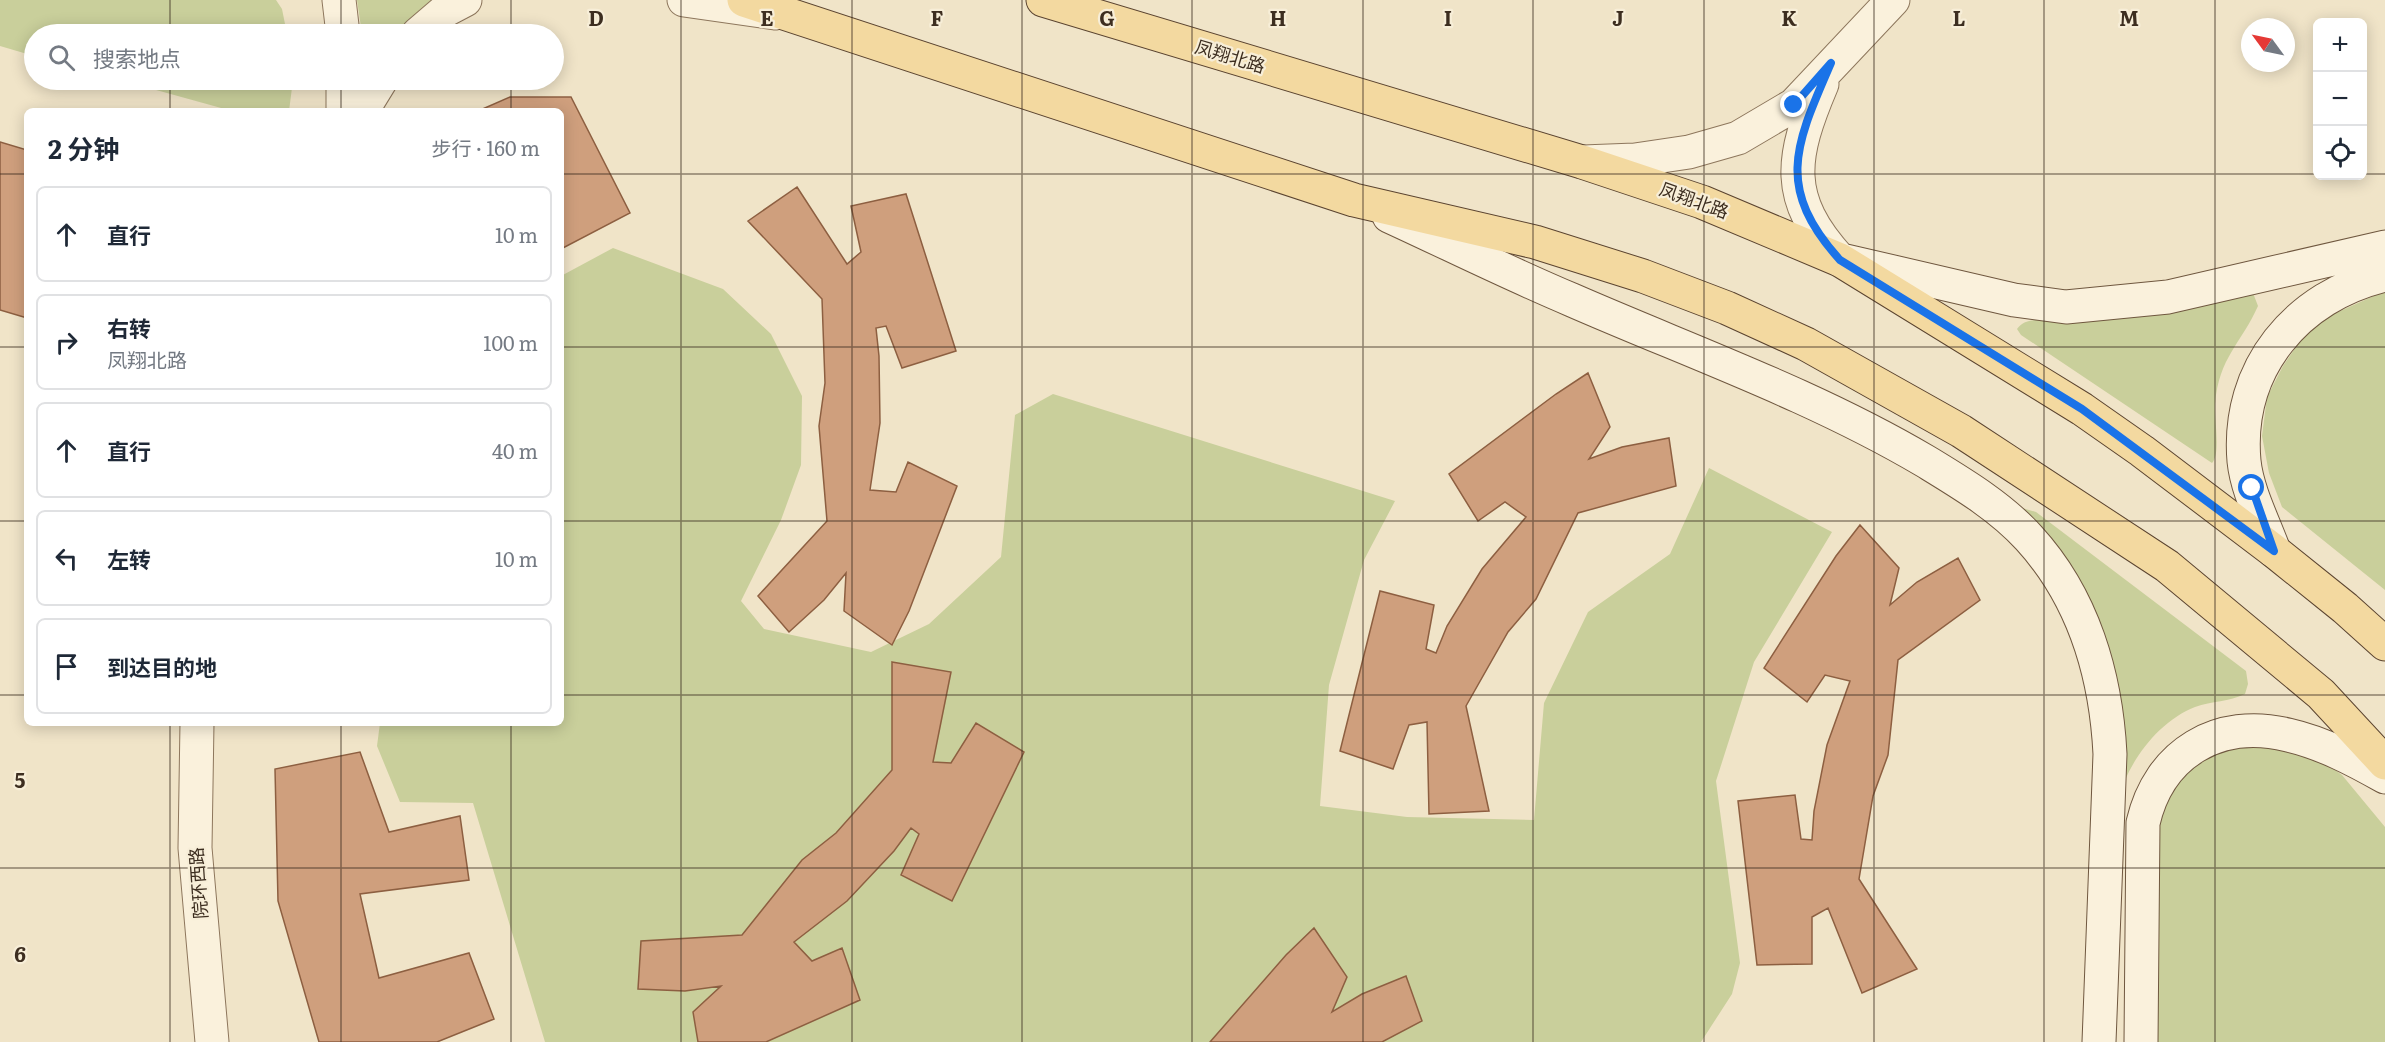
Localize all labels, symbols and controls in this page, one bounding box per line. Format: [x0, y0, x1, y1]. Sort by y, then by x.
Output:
text: D [588, 2, 604, 32]
text: E [760, 2, 774, 32]
text: F [931, 2, 944, 32]
text: G [1099, 2, 1115, 32]
text: H [1270, 2, 1286, 32]
text: I [1444, 2, 1452, 32]
text: J [1612, 2, 1624, 32]
text: K [1781, 2, 1797, 32]
text: L [1953, 2, 1966, 32]
text: M [2119, 2, 2139, 32]
north arrow [2241, 18, 2295, 72]
map controls [2313, 18, 2367, 180]
button: + [2313, 18, 2367, 72]
search box [24, 24, 564, 90]
street label: 凤翔北路 [1192, 32, 1269, 79]
icon: search [45, 41, 78, 74]
text: 搜索地点 [93, 41, 181, 74]
button: − [2313, 72, 2367, 126]
route end [1780, 91, 1806, 117]
button: locate [2313, 126, 2367, 180]
text: 2 分钟 [48, 128, 119, 167]
text: 步行 · 160 m [432, 132, 540, 162]
street label: 凤翔北路 [1656, 175, 1733, 225]
icon: ahead [50, 218, 83, 251]
text: 直行 [107, 218, 151, 251]
text: 10 m [495, 219, 538, 249]
text: 右转 [107, 311, 151, 344]
icon: right [50, 326, 83, 359]
text: 100 m [483, 327, 538, 357]
text: 凤翔北路 [107, 344, 187, 374]
icon: ahead [50, 434, 83, 467]
text: 直行 [107, 434, 151, 467]
text: 40 m [492, 435, 538, 465]
route start [2238, 474, 2264, 500]
icon: left [50, 542, 83, 575]
text: 左转 [107, 542, 151, 575]
text: 10 m [495, 543, 538, 573]
icon: arrive [50, 650, 83, 683]
text: 到达目的地 [107, 650, 217, 683]
text: 5 [15, 764, 26, 794]
street label: 院环西路 [182, 846, 213, 920]
text: 6 [14, 938, 26, 968]

